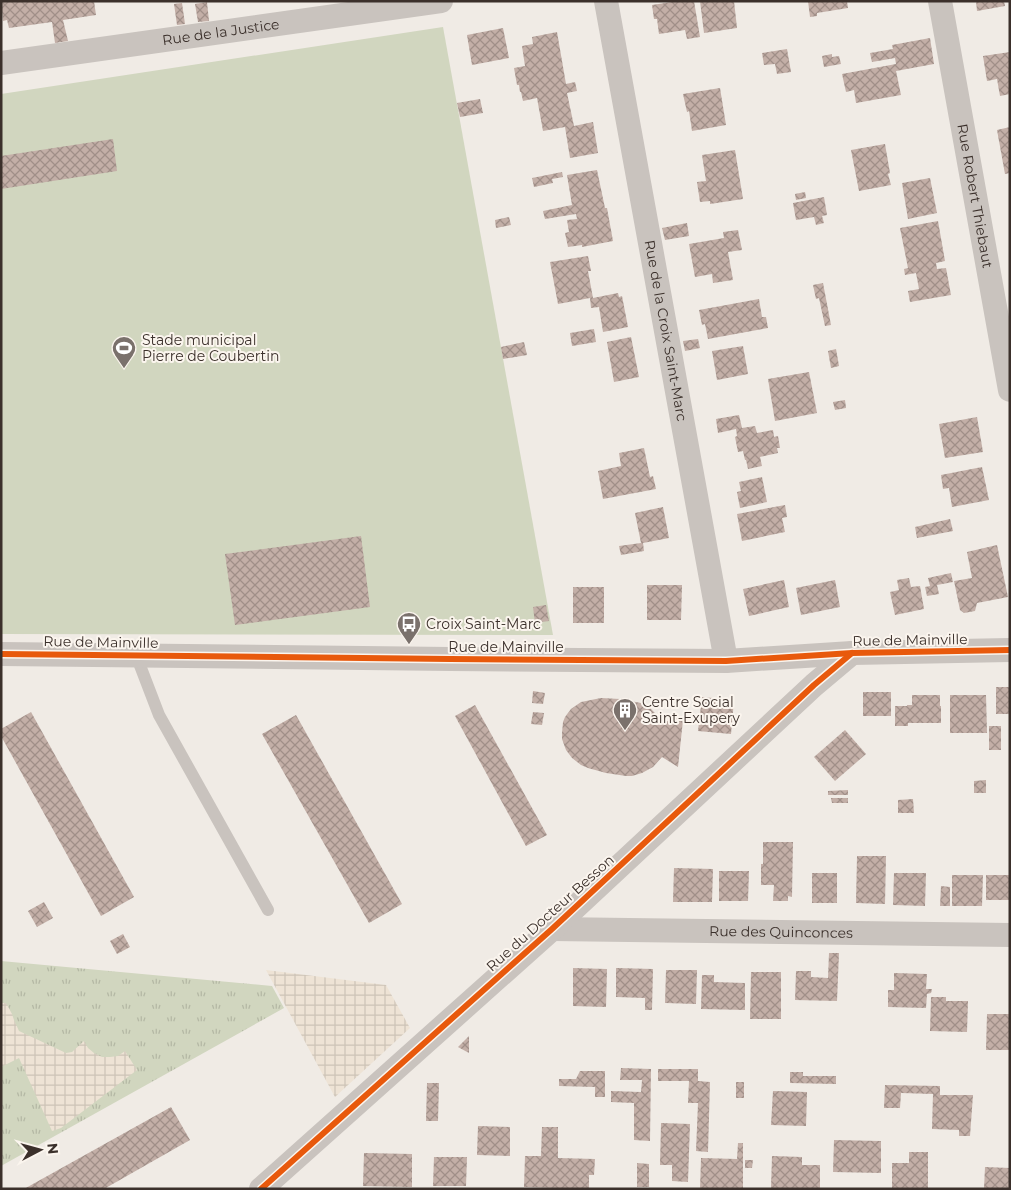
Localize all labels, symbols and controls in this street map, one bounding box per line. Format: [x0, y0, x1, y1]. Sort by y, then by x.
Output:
street label: Rue de la Justice [161, 15, 281, 49]
street label: Rue Robert Thiebaut [953, 122, 997, 270]
street label: Rue de la Croix Saint-Marc [641, 238, 691, 423]
place label: Stade municipal Pierre de Coubertin [142, 331, 279, 365]
sports icon: Stade municipal Pierre de Coubertin [111, 335, 137, 369]
bus stop icon: Croix Saint-Marc [396, 611, 422, 645]
place label: Croix Saint-Marc [426, 615, 541, 633]
street label: Rue de Mainville [852, 630, 968, 650]
street label: Rue de Mainville [43, 632, 159, 652]
street label: Rue de Mainville [448, 638, 564, 656]
place label: Centre Social Saint-Exupery [642, 693, 740, 727]
building icon: Centre Social Saint-Exupery [612, 697, 638, 731]
street label: Rue du Docteur Besson [482, 851, 618, 975]
street label: Rue des Quinconces [709, 922, 853, 942]
north arrow [15, 1125, 65, 1175]
text: N [43, 1142, 62, 1155]

